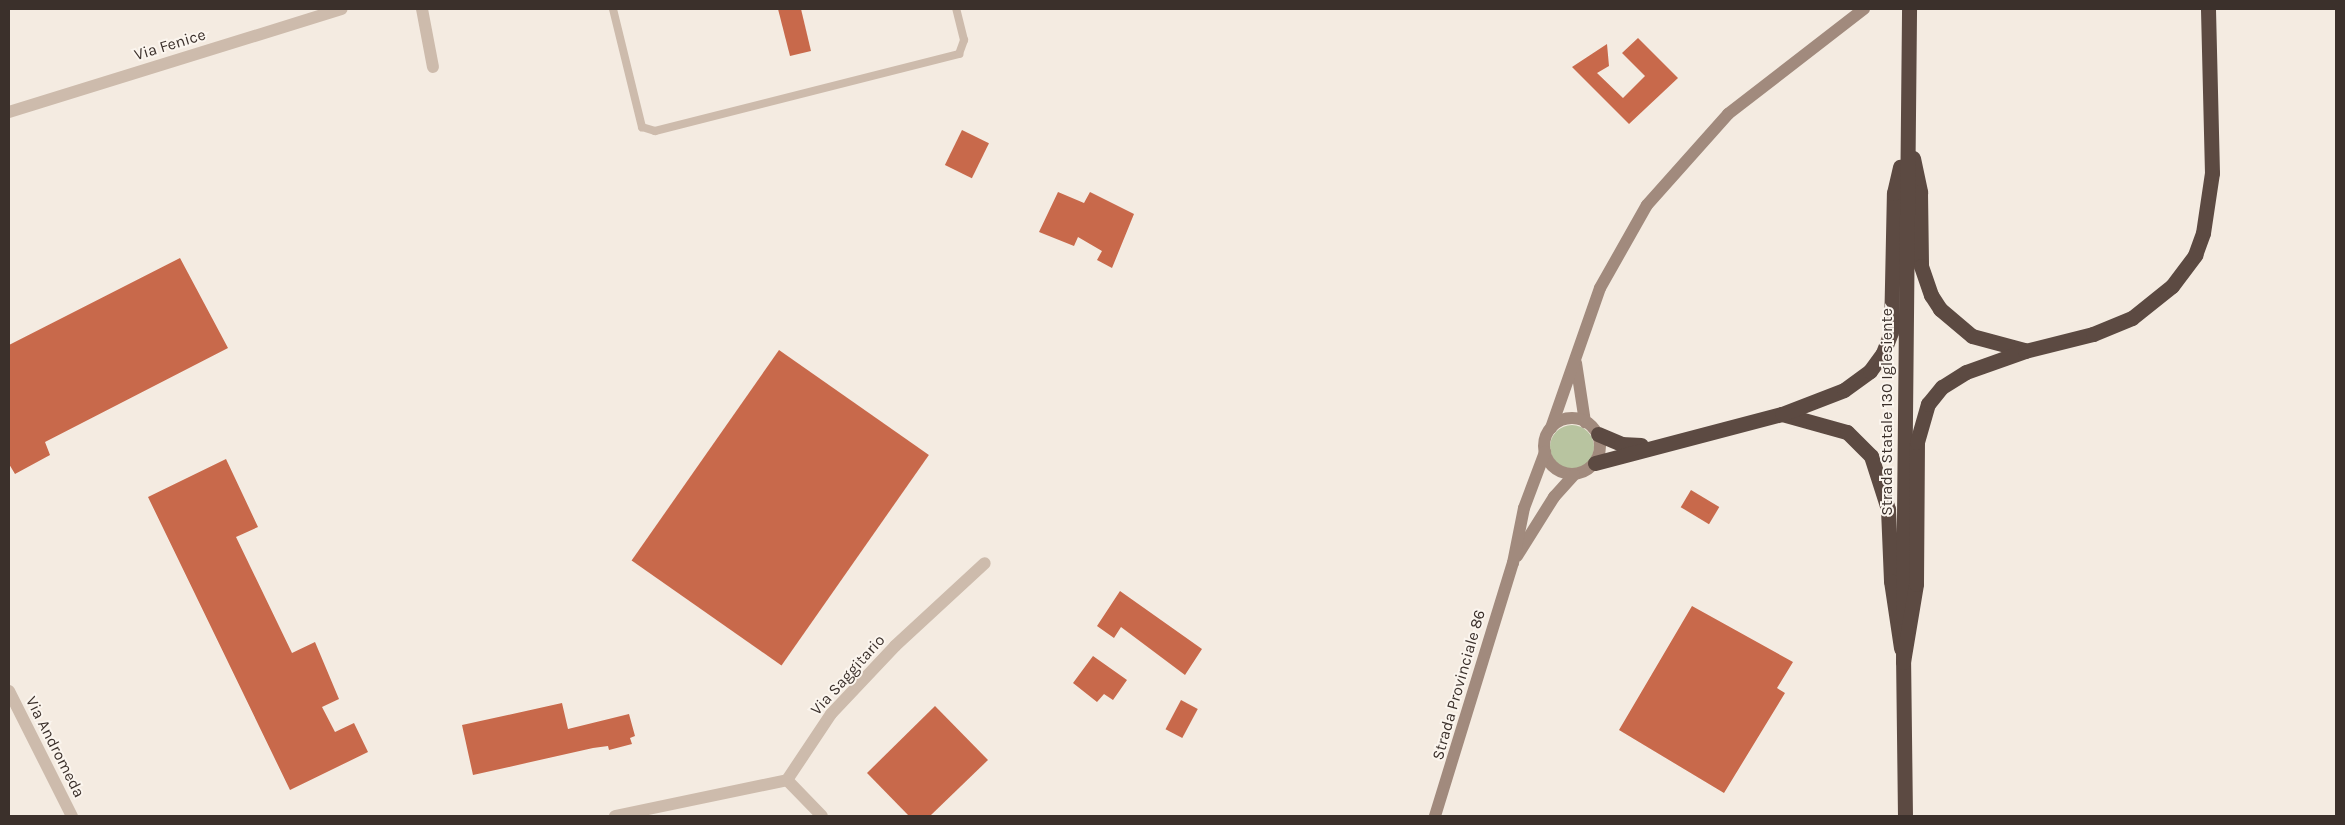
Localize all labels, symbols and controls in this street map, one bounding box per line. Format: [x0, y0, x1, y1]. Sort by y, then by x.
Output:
street label: Via Fenice [132, 25, 208, 65]
street label: Strada Statale 130 Iglesiente [1877, 308, 1897, 516]
street label: Strada Provinciale 86 [1428, 608, 1490, 762]
street label: Via Saggitario [807, 631, 889, 719]
street label: Via Andromeda [21, 693, 89, 801]

